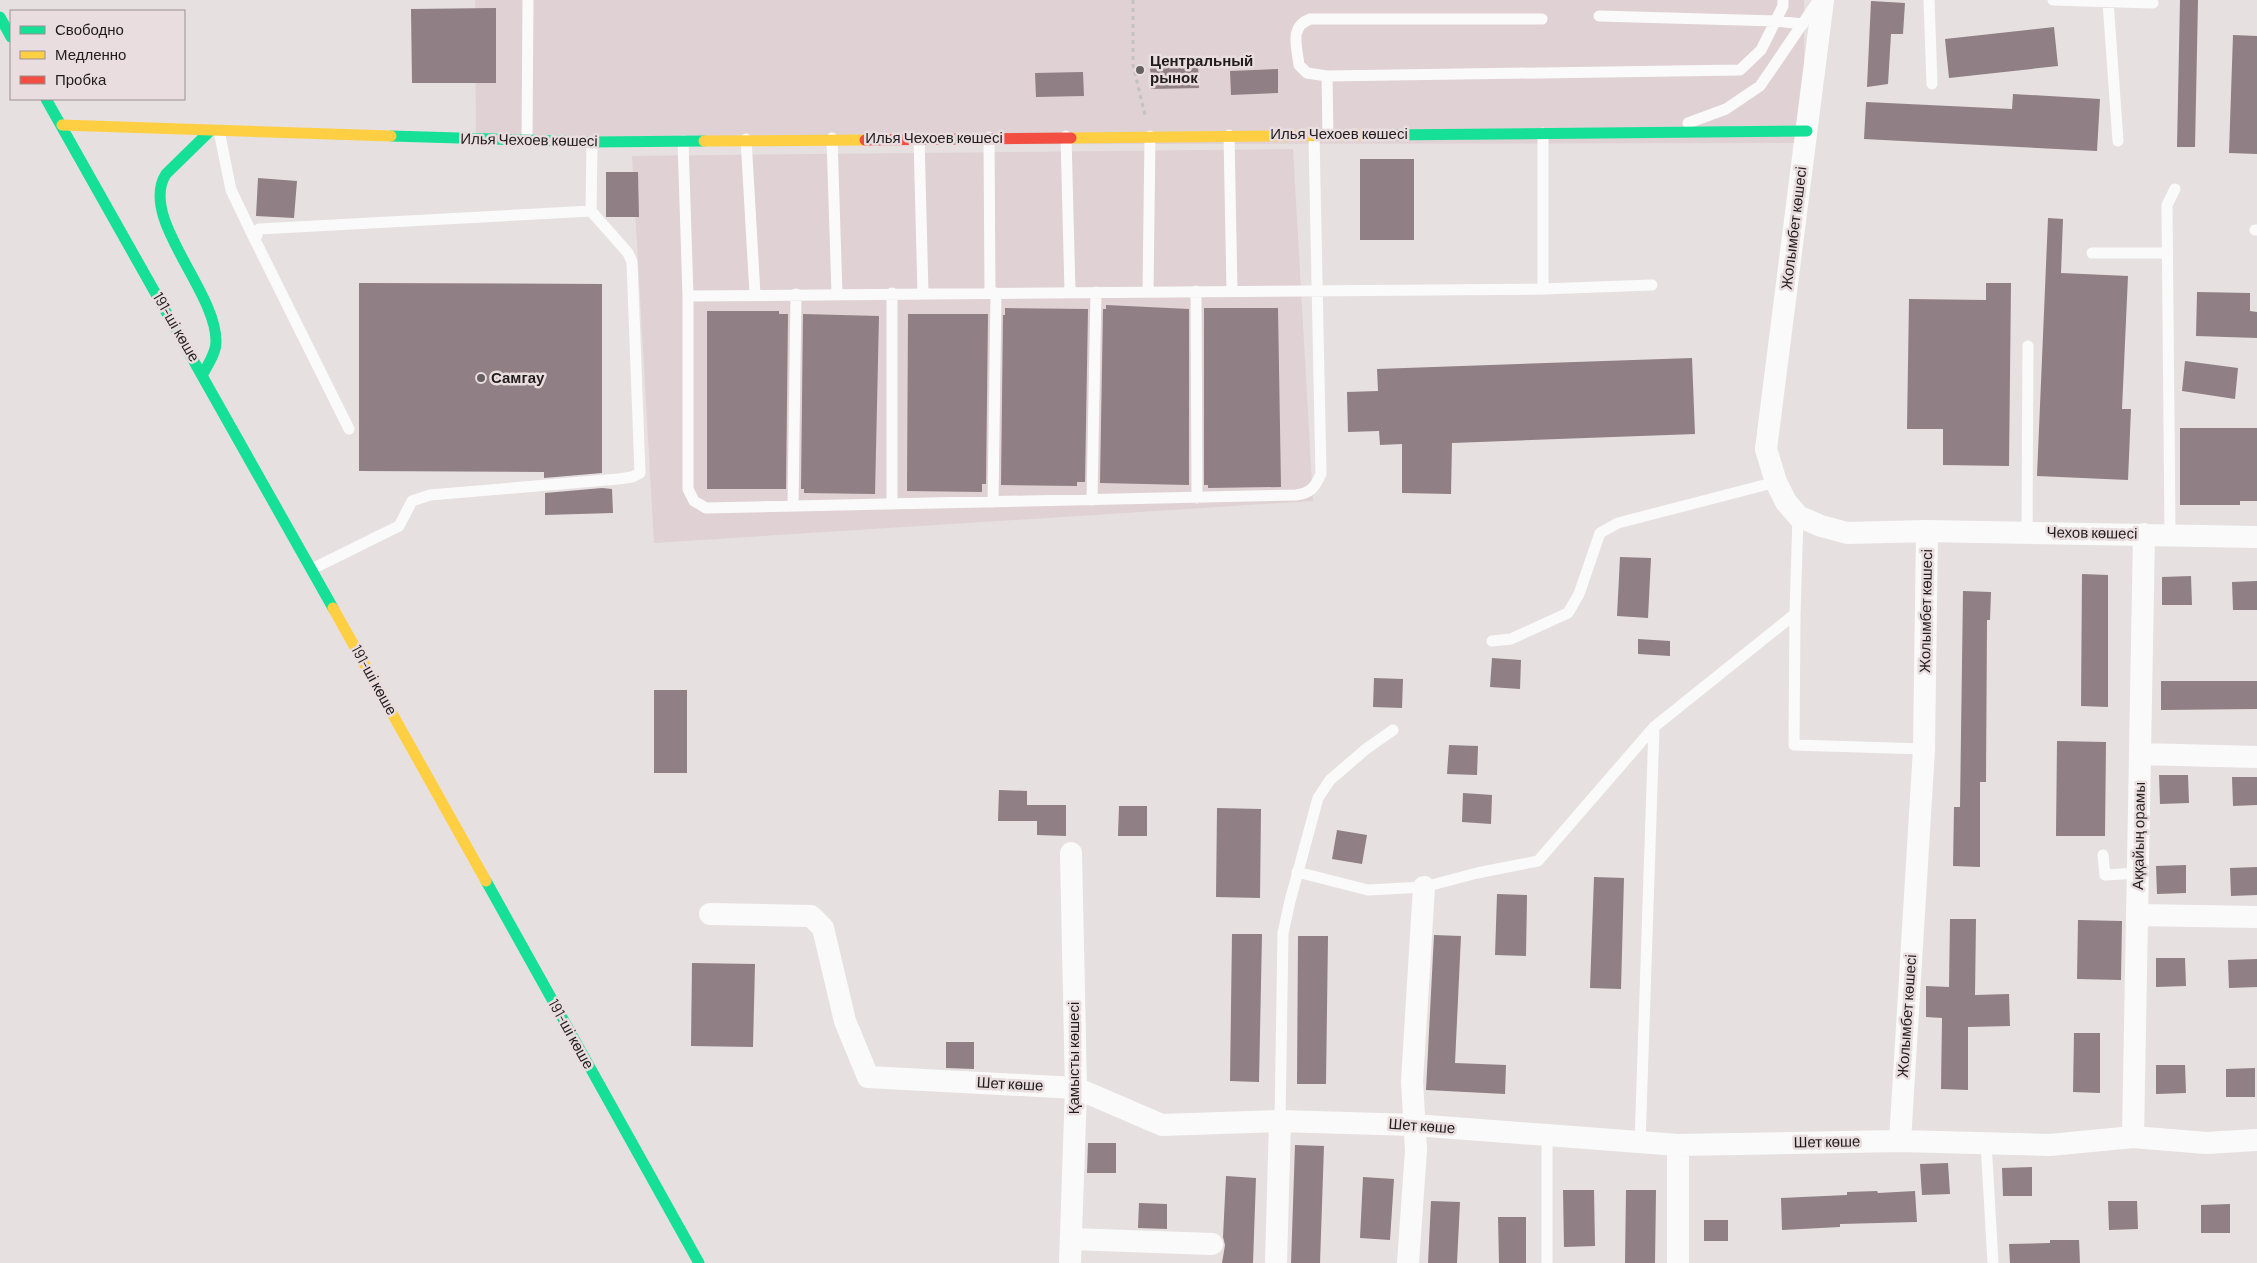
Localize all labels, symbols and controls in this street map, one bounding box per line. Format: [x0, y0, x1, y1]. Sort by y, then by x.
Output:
legend [10, 10, 185, 100]
text: Свободно [55, 20, 124, 38]
text: Медленно [55, 45, 126, 63]
place label: Центральный рынок [1150, 51, 1253, 86]
marker: Центральный рынок [1134, 64, 1146, 76]
text: Пробка [55, 70, 107, 88]
street label: Илья Чехоев көшесі [1270, 124, 1408, 142]
street label: Илья Чехоев көшесі [865, 128, 1003, 146]
street label: Илья Чехоев көшесі [460, 129, 598, 149]
street label: Жолымбет көшесі [1777, 165, 1809, 290]
street label: 191-ші көше [150, 288, 204, 365]
place label: Самгау [491, 368, 545, 386]
marker: Самгау [475, 372, 487, 384]
street label: Чехов көшесі [2046, 522, 2138, 542]
street label: Жолымбет көшесі [1915, 549, 1935, 673]
street label: 191-ші көше [348, 641, 402, 718]
street label: Аққайың орамы [2128, 782, 2148, 890]
street label: Жолымбет көшесі [1893, 954, 1919, 1078]
street label: 191-ші көше [545, 995, 599, 1072]
street label: Қамысты көшесі [1064, 1002, 1082, 1114]
street label: Шет көше [976, 1072, 1044, 1094]
street label: Шет көше [1388, 1114, 1456, 1136]
street label: Шет көше [1793, 1131, 1861, 1151]

